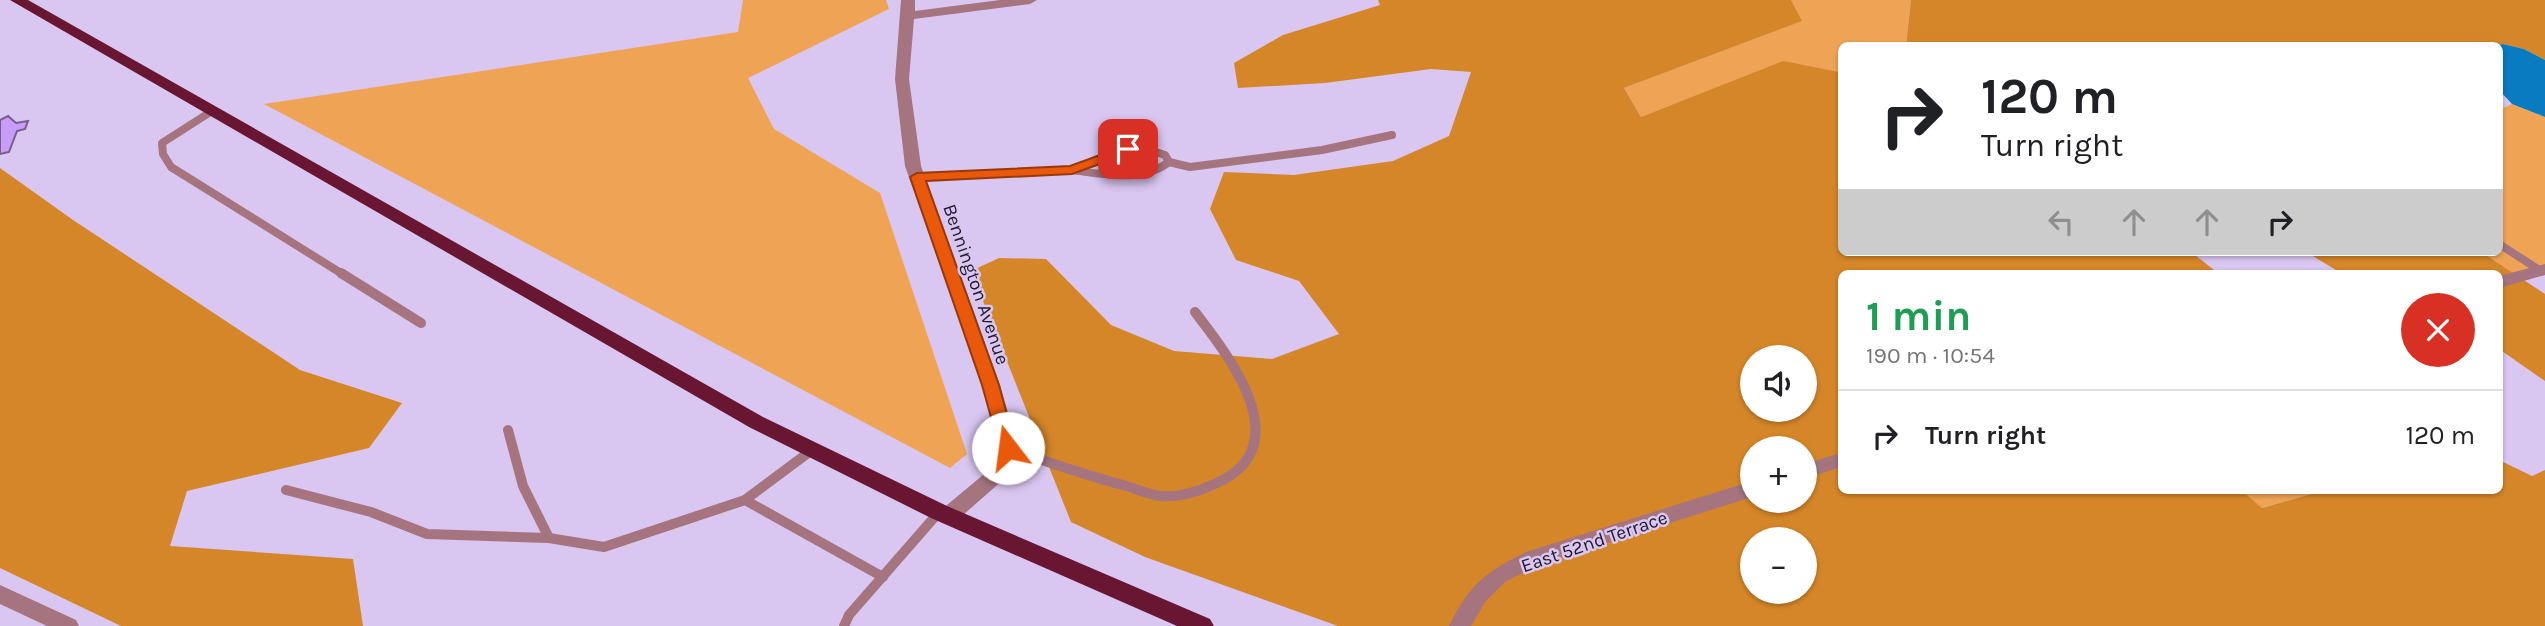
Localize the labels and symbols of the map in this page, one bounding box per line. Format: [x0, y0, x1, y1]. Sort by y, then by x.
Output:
pin [1098, 119, 1158, 179]
street label: Bennington Avenue [938, 201, 1014, 368]
position arrow [971, 411, 1045, 485]
street label: East 52nd Terrace [1518, 507, 1670, 577]

